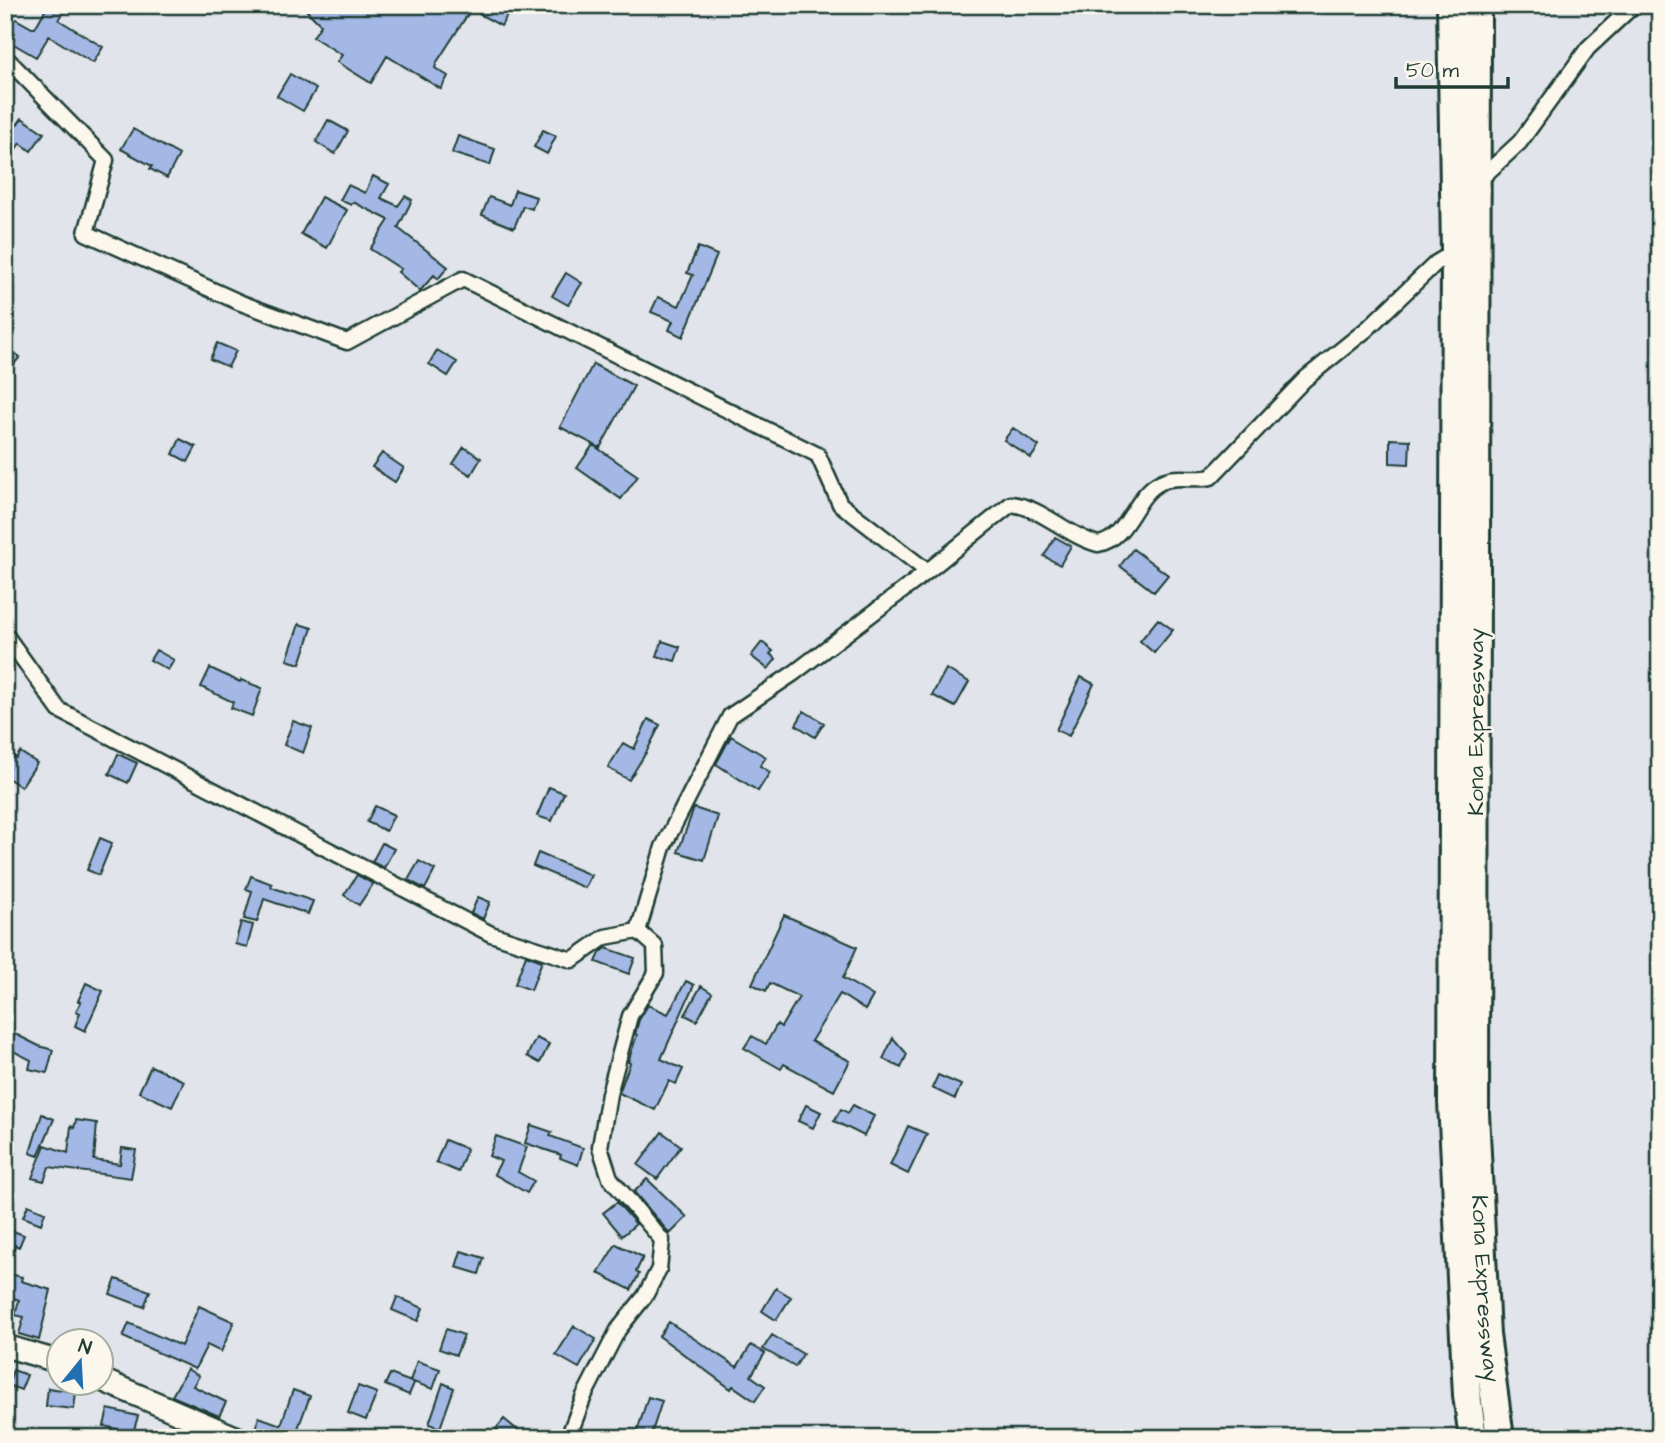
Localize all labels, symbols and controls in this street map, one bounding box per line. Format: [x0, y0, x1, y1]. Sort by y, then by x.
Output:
scale bar [1396, 46, 1508, 90]
text: 50 m [1406, 56, 1460, 85]
street label: Kona Expressway [1460, 628, 1493, 816]
street label: Kona Expressway [1463, 1194, 1508, 1385]
north arrow [46, 1328, 116, 1398]
text: N [75, 1333, 95, 1362]

